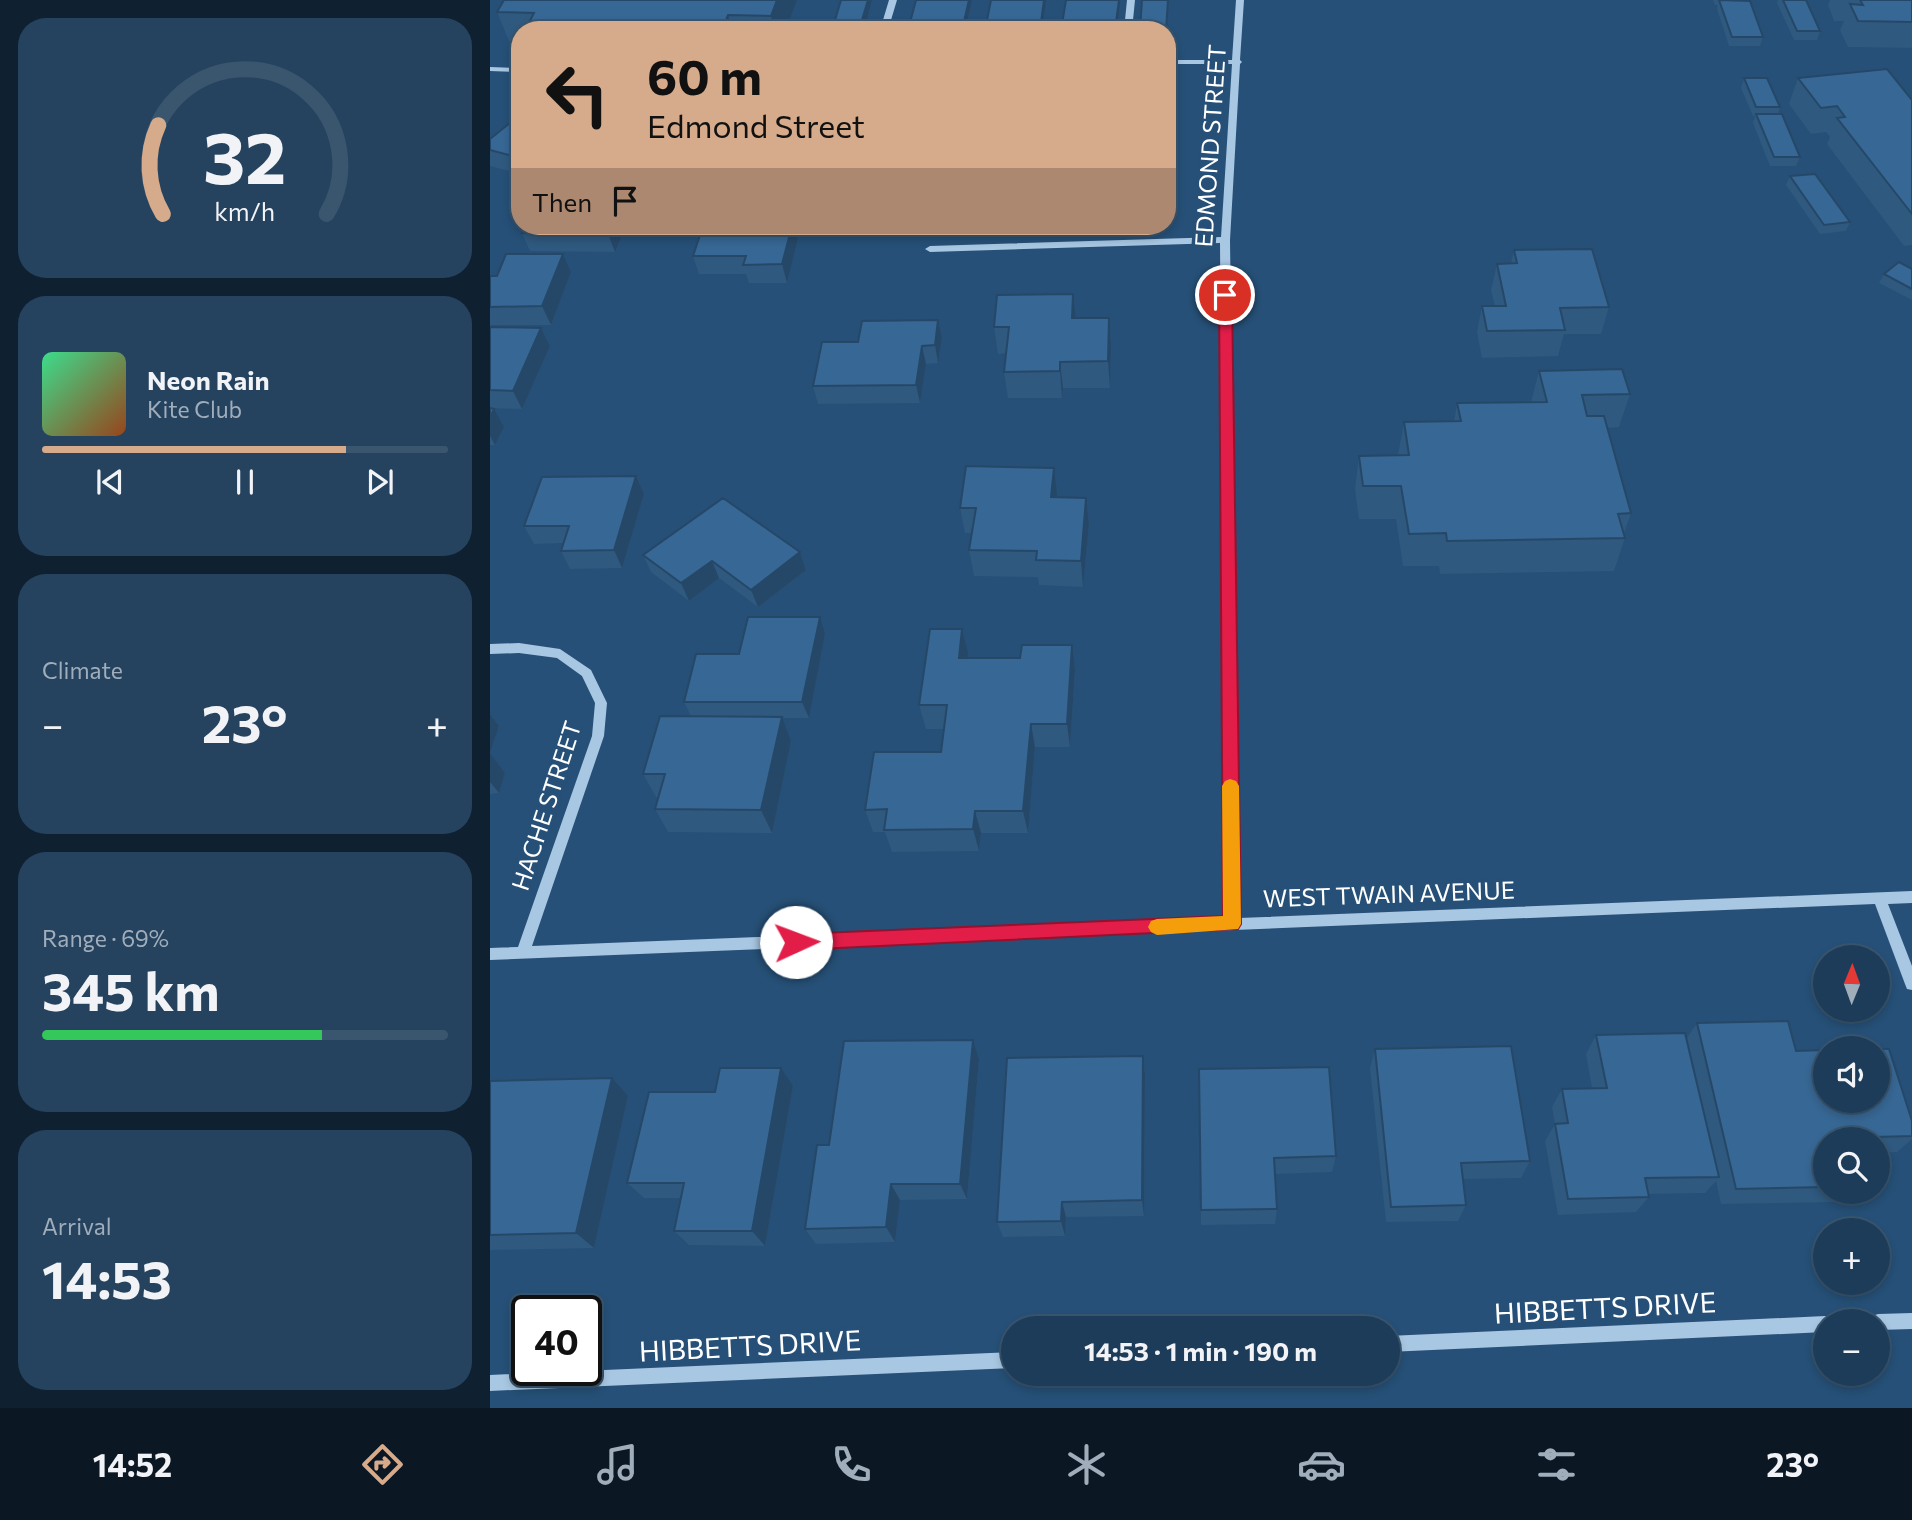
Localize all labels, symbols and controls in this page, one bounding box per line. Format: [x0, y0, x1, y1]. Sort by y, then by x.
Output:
street label: EDMOND STREET [1188, 44, 1231, 248]
text: 60 m [647, 45, 762, 105]
icon: left [532, 49, 623, 140]
text: Edmond Street [647, 105, 865, 145]
text: 32 [203, 110, 287, 199]
icon: arrive [606, 182, 644, 220]
text: Then [532, 186, 592, 217]
text: km/h [215, 196, 275, 226]
pin [1195, 265, 1255, 325]
icon: arrive [1206, 276, 1244, 314]
text: Neon Rain [147, 364, 270, 395]
text: Kite Club [147, 395, 242, 423]
icon: previous [91, 463, 129, 501]
icon: pause [226, 463, 264, 501]
icon: next [361, 463, 399, 501]
text: Climate [42, 656, 123, 684]
text: 23° [202, 690, 288, 754]
text: − [42, 700, 64, 747]
text: + [426, 700, 448, 747]
street label: HACHE STREET [505, 717, 587, 894]
street label: WEST TWAIN AVENUE [1263, 875, 1515, 912]
position arrow [759, 905, 833, 979]
text: Range · 69% [42, 924, 169, 952]
north arrow [1813, 945, 1890, 1022]
map controls [1813, 945, 1890, 1386]
text: 345 km [42, 958, 220, 1022]
button: sound [1813, 1036, 1890, 1113]
button: search [1813, 1127, 1890, 1204]
text: Arrival [42, 1212, 112, 1240]
button: + [1813, 1218, 1890, 1295]
text: 14:53 [42, 1246, 172, 1310]
street label: HIBBETTS DRIVE [1493, 1284, 1717, 1330]
speed limit sign: 40 [511, 1295, 602, 1386]
button: − [1813, 1309, 1890, 1386]
street label: HIBBETTS DRIVE [638, 1322, 862, 1368]
text: 14:53 · 1 min · 190 m [1084, 1335, 1317, 1366]
icon: directions [358, 1440, 407, 1489]
icon: music [593, 1440, 642, 1489]
icon: phone [827, 1440, 876, 1489]
icon: climate [1062, 1440, 1111, 1489]
icon: car [1297, 1440, 1346, 1489]
icon: filters [1532, 1440, 1581, 1489]
text: 14:52 [93, 1444, 172, 1484]
text: 23° [1766, 1444, 1819, 1484]

